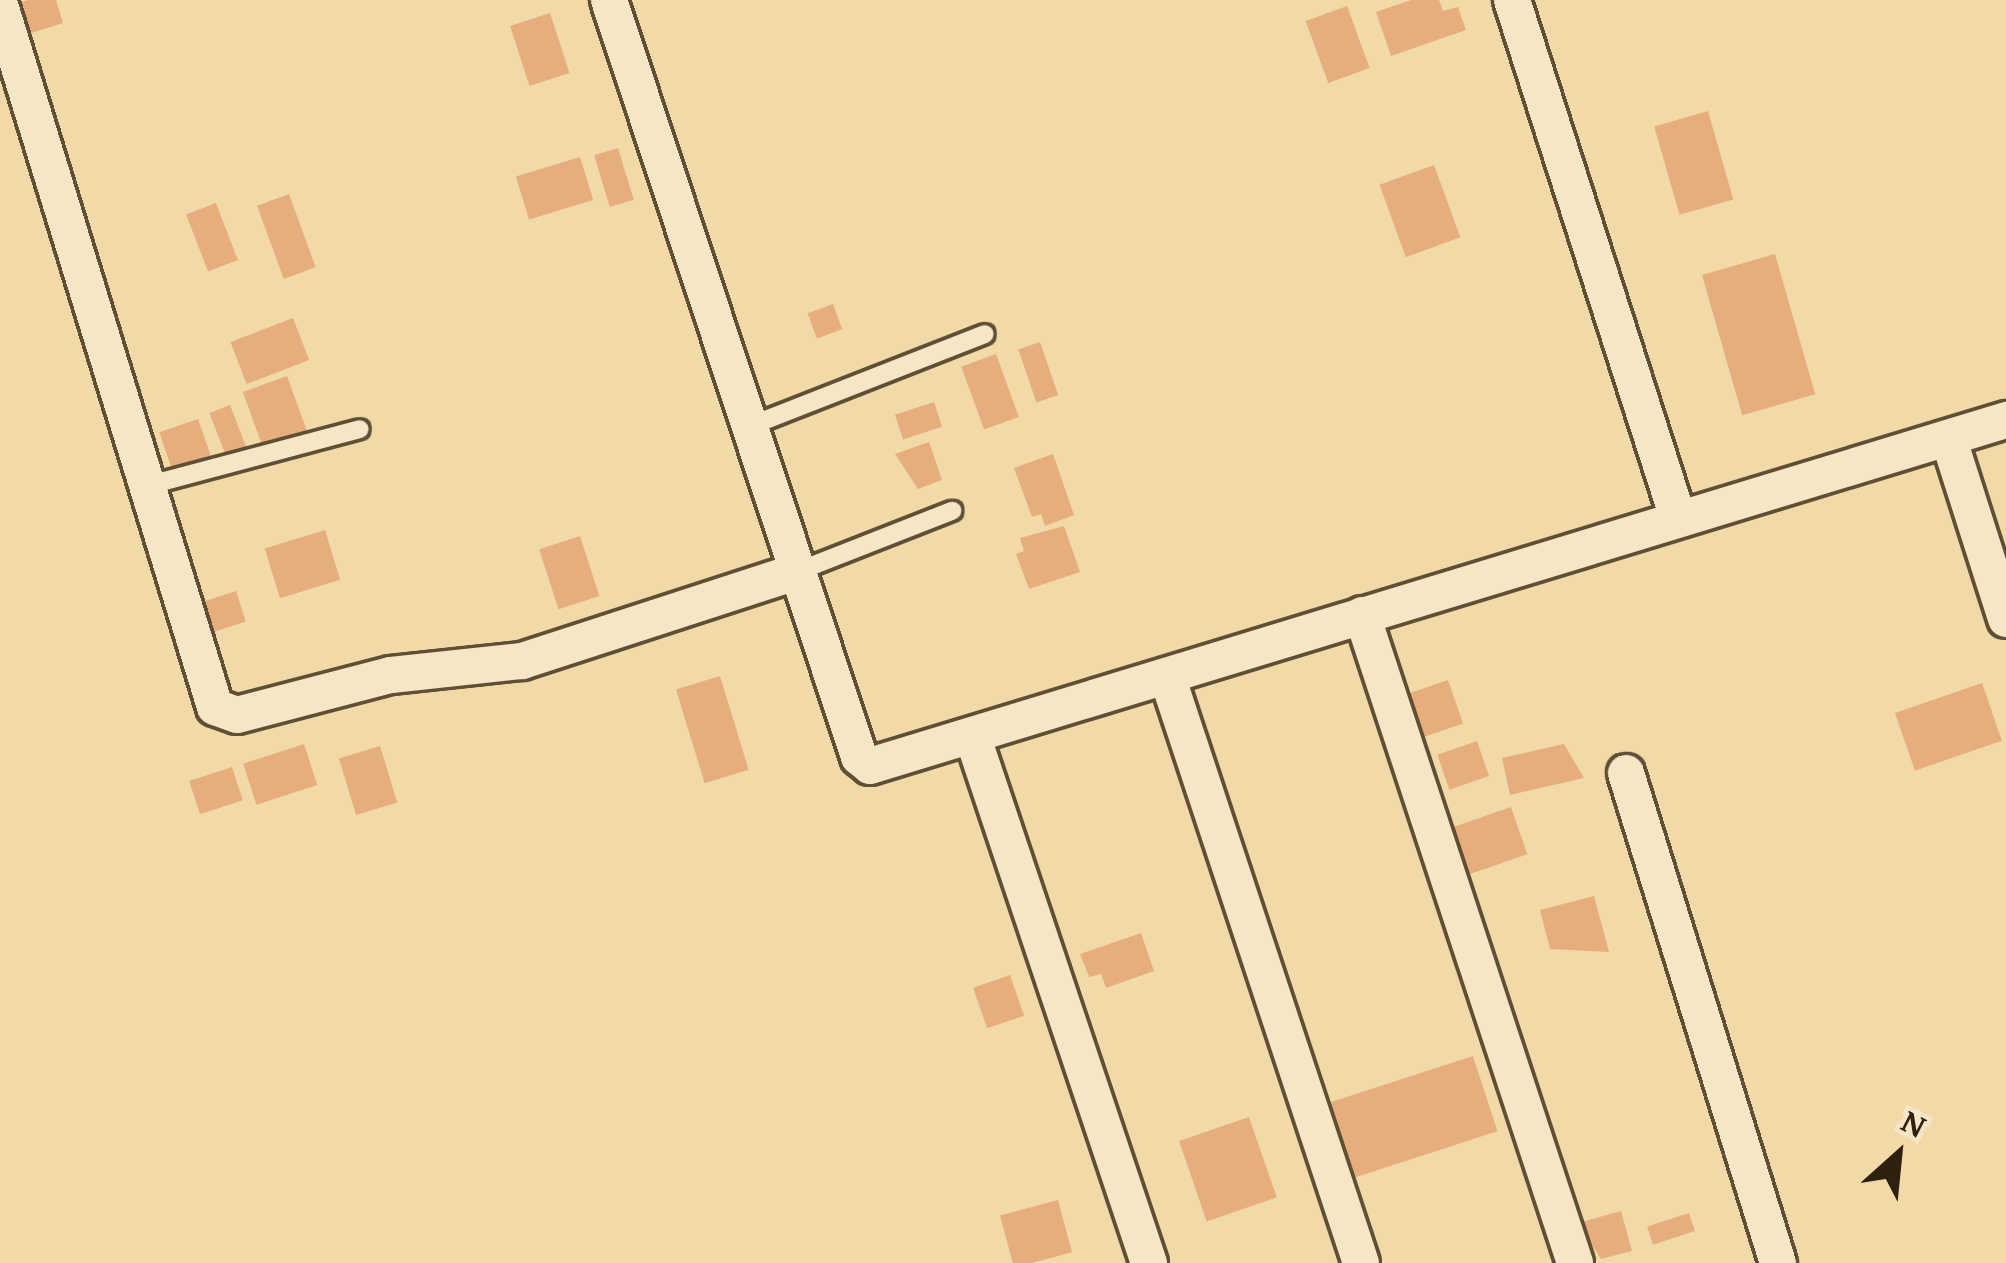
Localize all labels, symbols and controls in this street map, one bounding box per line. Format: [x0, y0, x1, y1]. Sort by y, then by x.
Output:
north arrow [1838, 1095, 1958, 1215]
text: N [1894, 1097, 1935, 1149]

